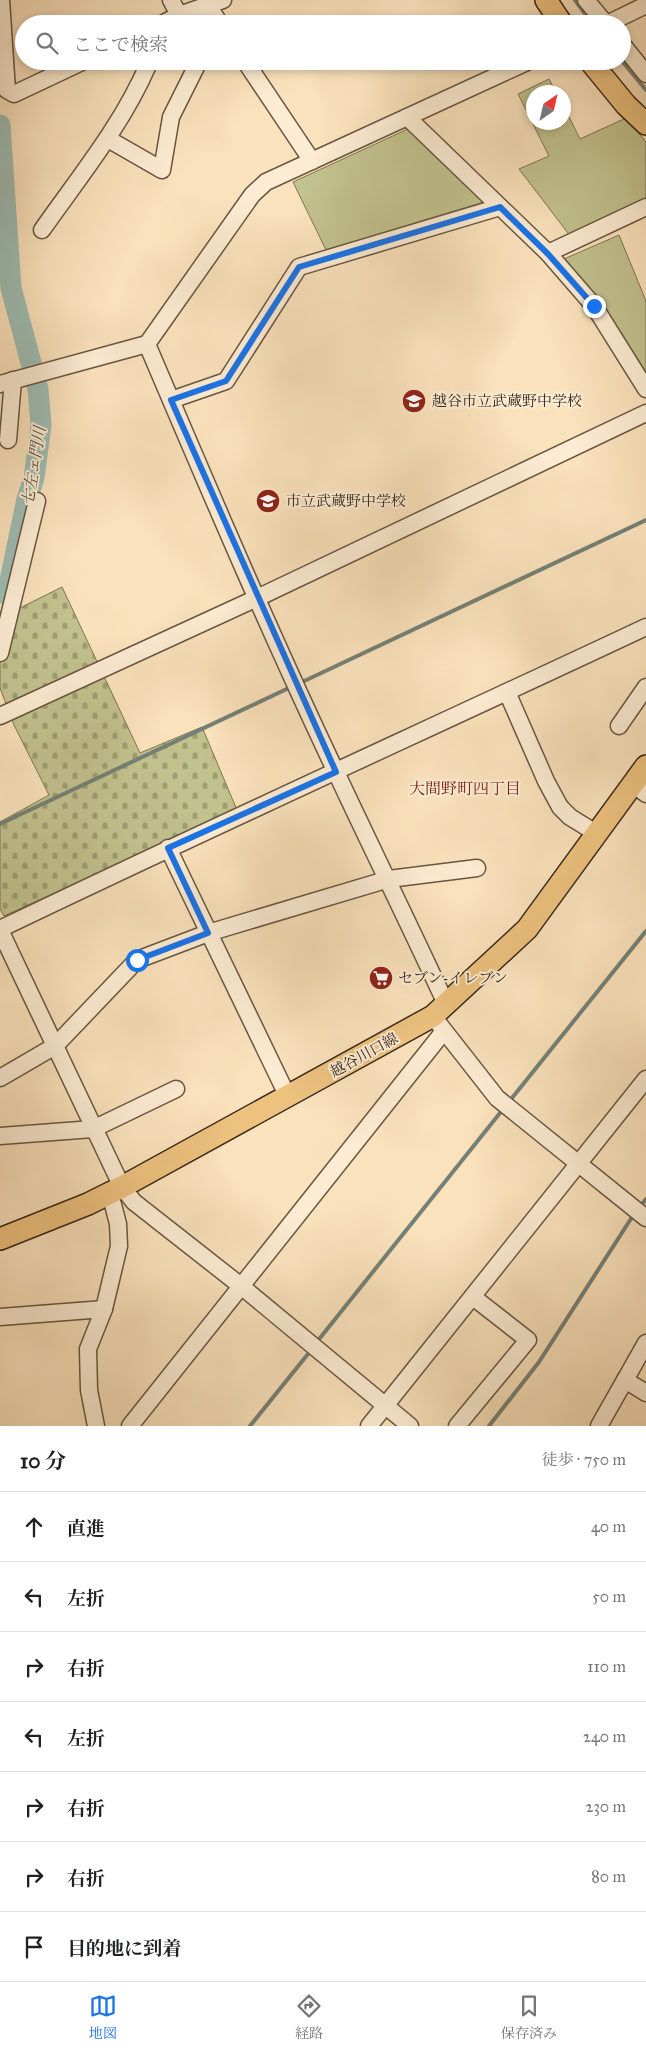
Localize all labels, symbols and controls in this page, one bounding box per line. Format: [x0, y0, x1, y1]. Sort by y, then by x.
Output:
search box [15, 15, 631, 70]
icon: search [33, 29, 61, 57]
text: ここで検索 [73, 33, 168, 56]
north arrow [526, 85, 571, 130]
route end [583, 295, 606, 318]
school or university icon: 越谷市立武蔵野中学校 [401, 388, 427, 414]
place label: 越谷市立武蔵野中学校 [432, 392, 582, 410]
water label: 七左ェ門川 [18, 423, 49, 507]
school or university icon: 市立武蔵野中学校 [255, 488, 281, 514]
place label: 市立武蔵野中学校 [286, 492, 406, 510]
district label: 大間野町四丁目 [409, 779, 521, 798]
route start [126, 949, 149, 972]
supermarket icon: セブン-イレブン [368, 965, 394, 991]
place label: セブン-イレブン [398, 969, 508, 987]
street label: 越谷川口線 [327, 1029, 401, 1081]
text: 10 分 [20, 1448, 66, 1474]
text: 徒歩 · 750 m [541, 1450, 626, 1469]
icon: ahead [20, 1513, 48, 1541]
text: 直進 [67, 1517, 105, 1540]
text: 40 m [591, 1517, 626, 1536]
icon: left [20, 1583, 48, 1611]
text: 左折 [67, 1587, 105, 1610]
text: 50 m [592, 1587, 626, 1606]
icon: right [20, 1653, 48, 1681]
text: 右折 [67, 1657, 105, 1680]
text: 110 m [587, 1657, 626, 1676]
icon: left [20, 1723, 48, 1751]
text: 左折 [67, 1727, 105, 1750]
text: 240 m [583, 1727, 626, 1746]
icon: right [20, 1793, 48, 1821]
text: 右折 [67, 1797, 105, 1820]
text: 230 m [586, 1797, 626, 1816]
icon: right [20, 1863, 48, 1891]
text: 右折 [67, 1867, 105, 1890]
text: 80 m [591, 1867, 626, 1886]
icon: arrive [20, 1933, 48, 1961]
text: 目的地に到着 [67, 1937, 181, 1960]
tab: 地図 [89, 1992, 117, 2042]
tab: 経路 [295, 1992, 323, 2042]
tab: 保存済み [501, 1992, 557, 2042]

